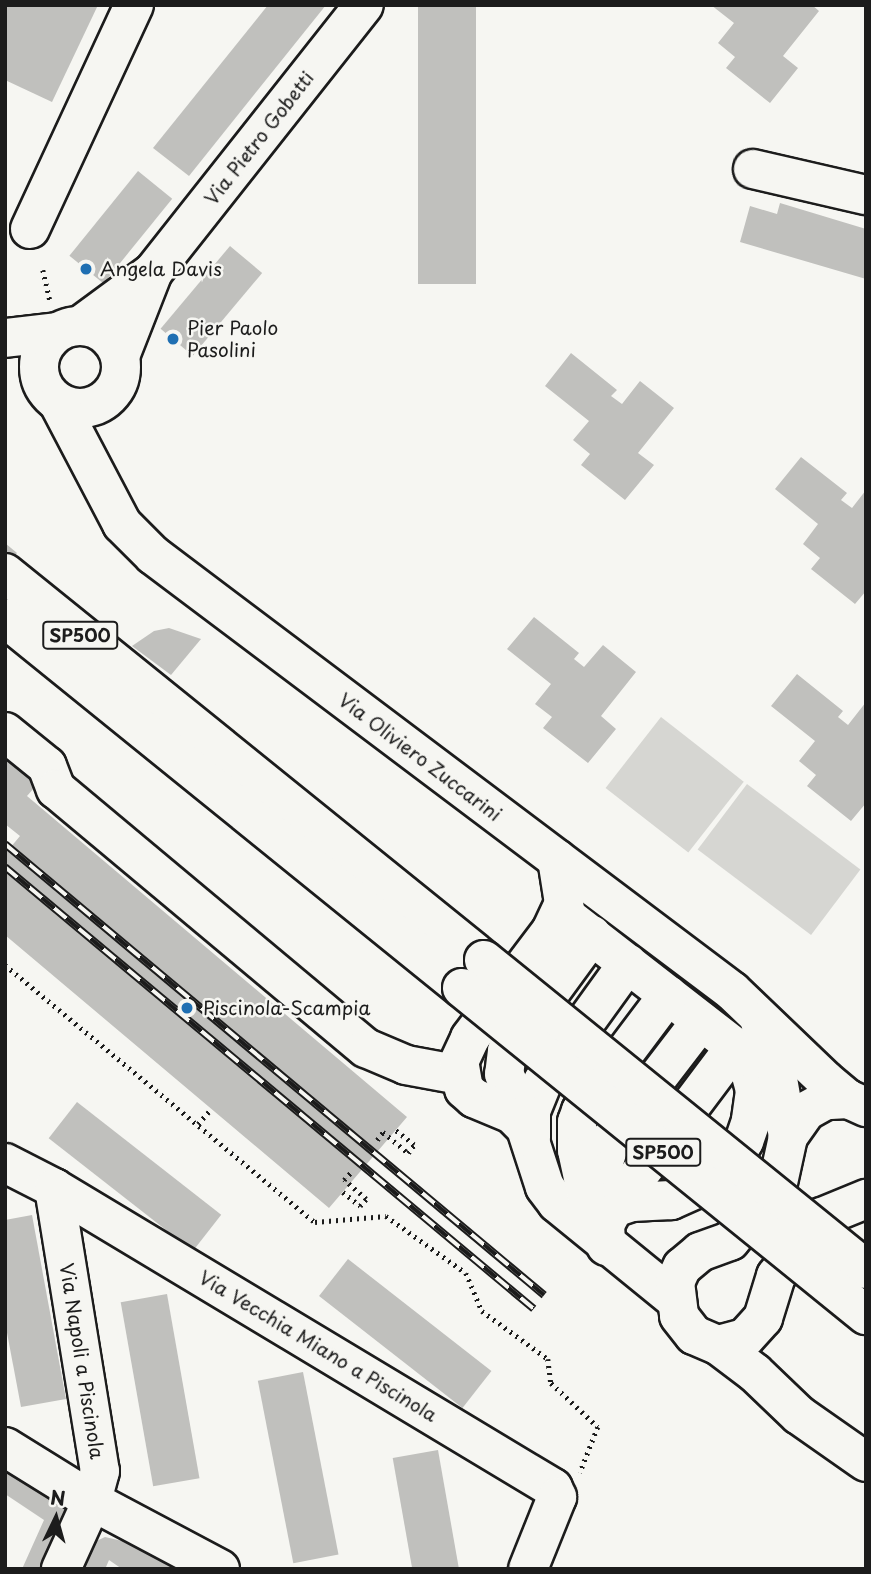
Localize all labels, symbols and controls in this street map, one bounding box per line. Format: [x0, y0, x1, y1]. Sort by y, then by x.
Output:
street label: Via Pietro Gobetti [200, 67, 318, 209]
place label: Angela Davis [100, 258, 221, 280]
marker: Angela Davis [78, 261, 94, 277]
place label: Pier Paolo Pasolini [187, 317, 278, 361]
marker: Pier Paolo Pasolini [165, 331, 181, 347]
road number: SP500 [42, 620, 119, 650]
street label: Via Oliviero Zuccarini [334, 688, 506, 826]
place label: Piscinola-Scampia [203, 997, 370, 1019]
marker: Piscinola-Scampia [177, 998, 197, 1018]
road number: SP500 [624, 1138, 702, 1167]
street label: Via Napoli a Piscinola [55, 1261, 109, 1461]
street label: Via Vecchia Miano a Piscinola [195, 1266, 441, 1426]
text: N [49, 1482, 67, 1512]
north arrow [21, 1483, 91, 1553]

